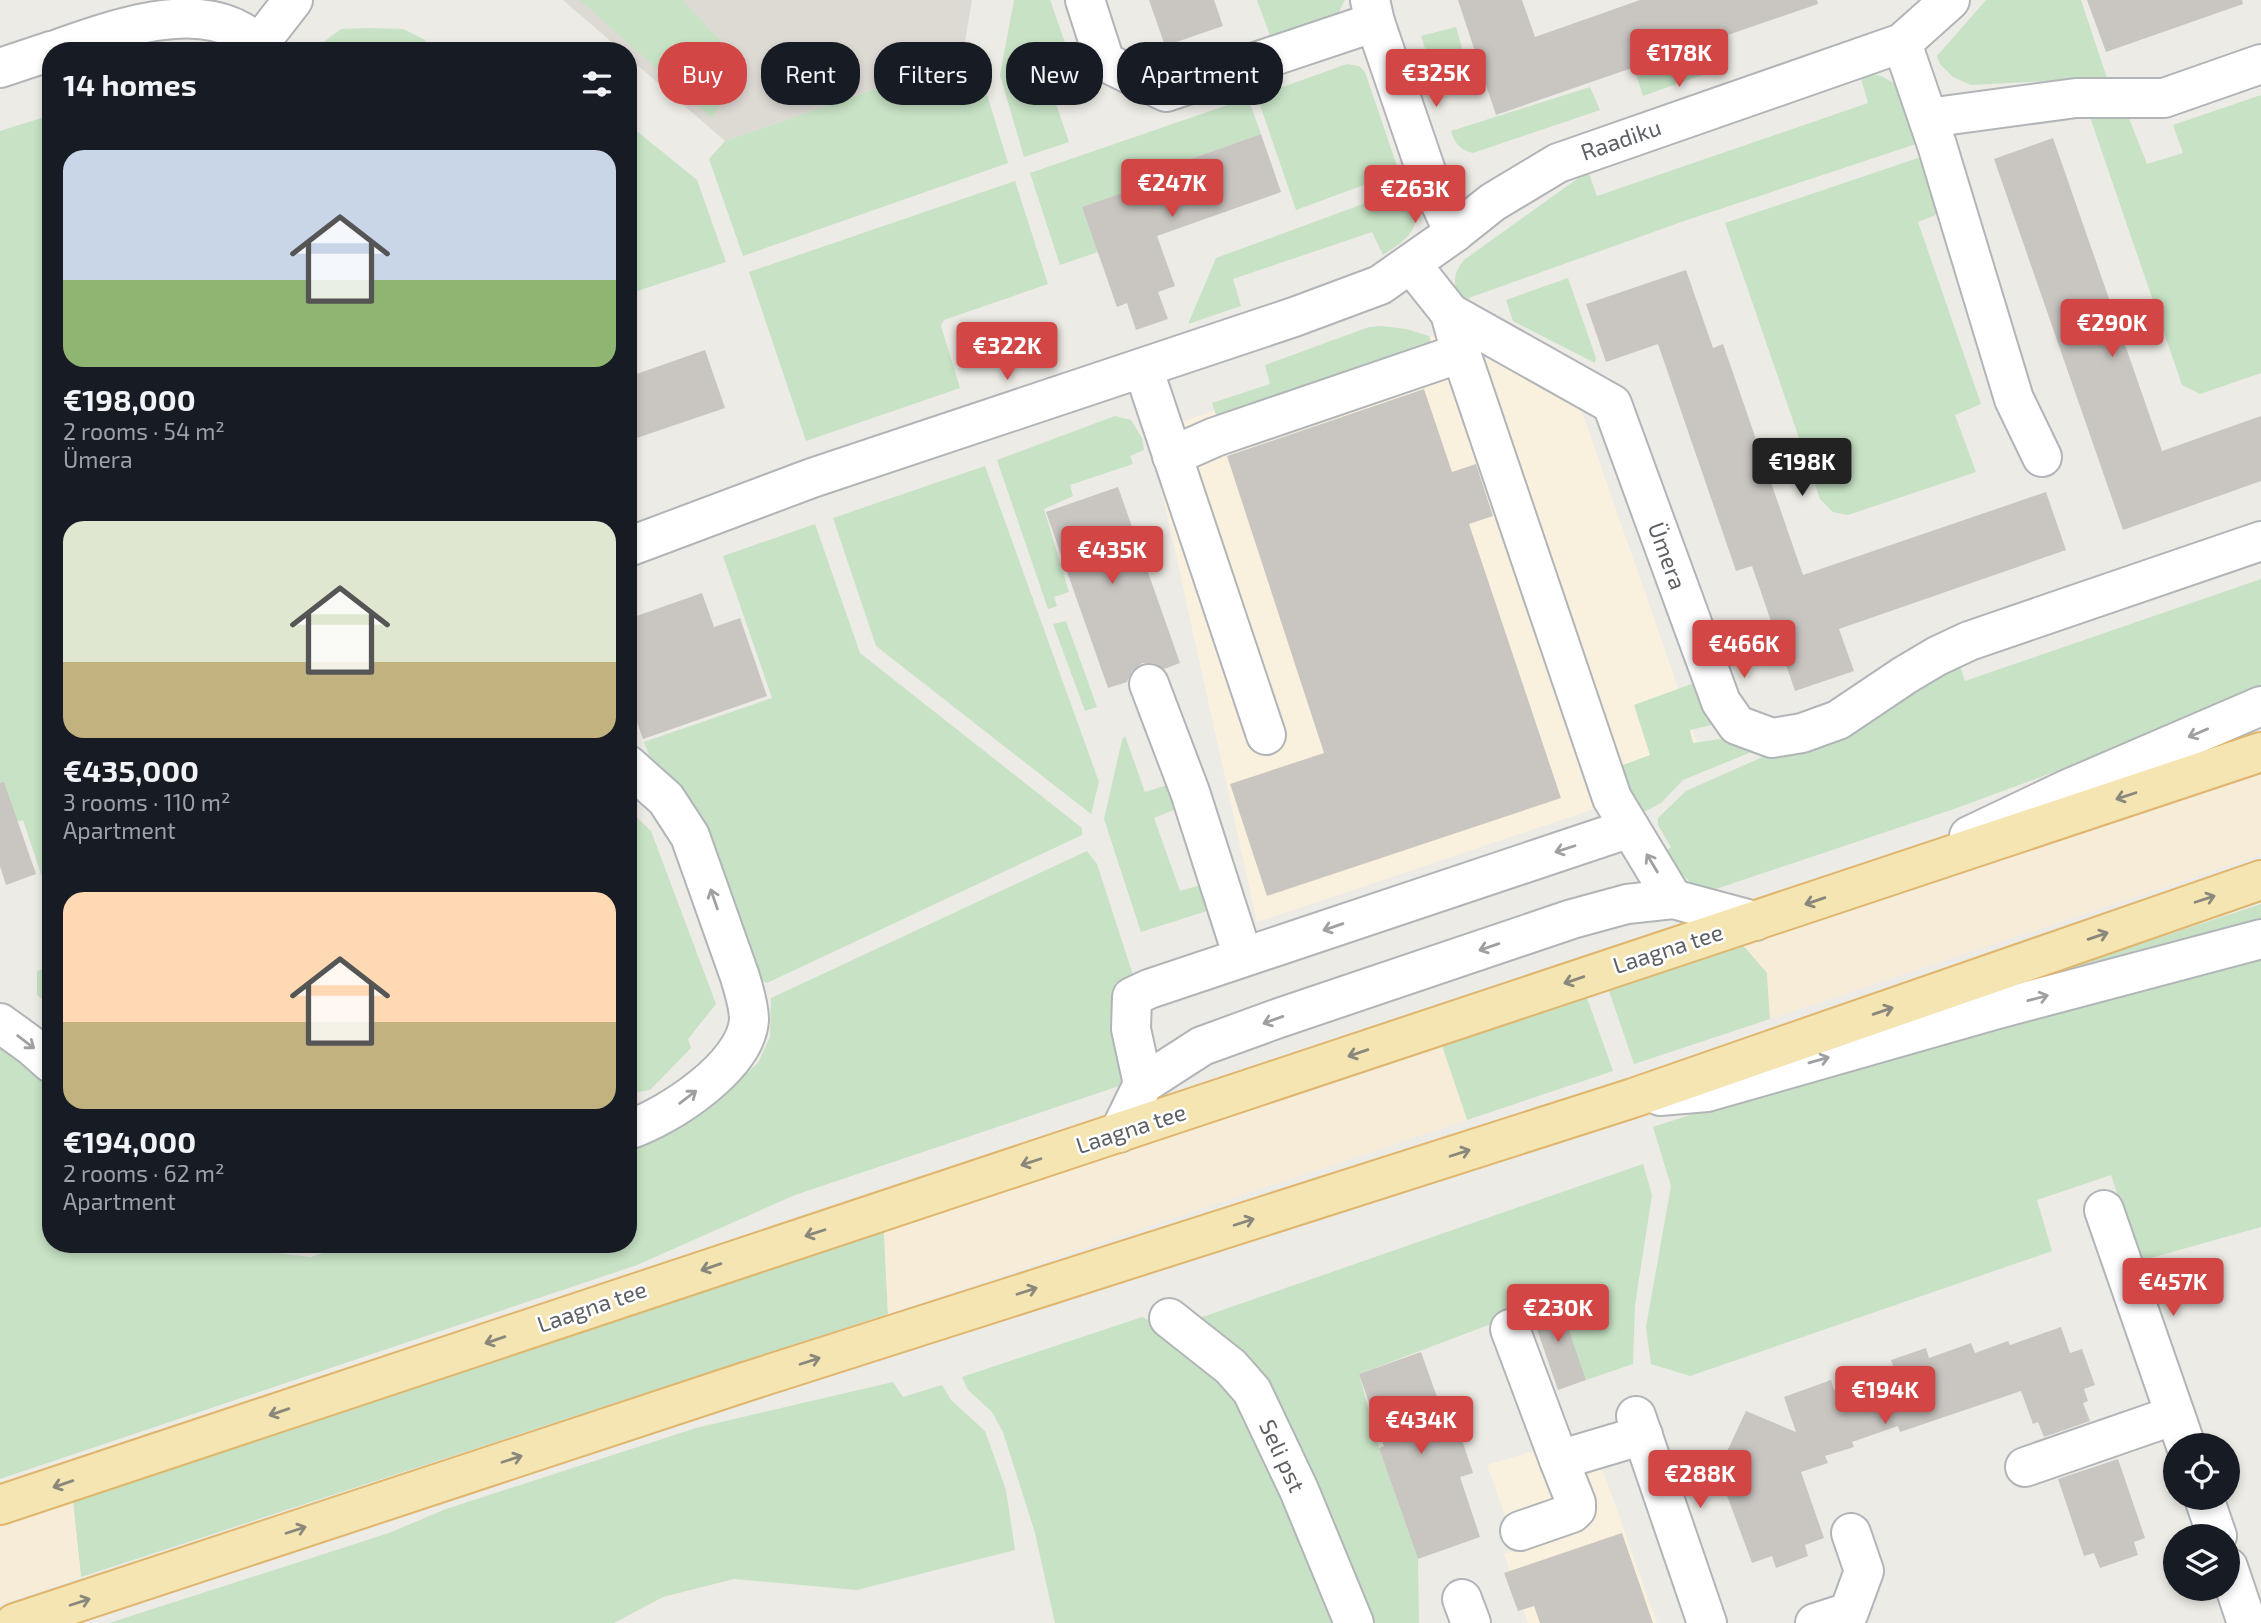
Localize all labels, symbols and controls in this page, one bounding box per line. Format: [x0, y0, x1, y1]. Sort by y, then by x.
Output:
pin: €178K [1630, 29, 1728, 89]
text: €178K [1646, 38, 1712, 66]
chip: Buy [658, 42, 747, 105]
chip: Rent [761, 42, 860, 105]
chip: Filters [874, 42, 992, 105]
chip: New [1006, 42, 1103, 105]
chip: Apartment [1117, 42, 1283, 105]
pin: €325K [1387, 50, 1485, 109]
text: €325K [1402, 58, 1470, 86]
icon: filters [578, 65, 616, 103]
text: 14 homes [63, 66, 197, 102]
street label: Raadiku [1577, 112, 1665, 166]
pin: €247K [1123, 160, 1221, 219]
pin: €263K [1366, 166, 1464, 225]
text: €247K [1137, 168, 1207, 196]
text: €263K [1380, 174, 1450, 202]
icon: home [277, 196, 403, 322]
pin: €290K [2063, 300, 2161, 359]
text: €290K [2077, 308, 2147, 336]
pin: €322K [958, 322, 1056, 382]
text: €322K [972, 331, 1042, 359]
text: €198,000 [63, 381, 196, 417]
text: 2 rooms · 54 m² [63, 417, 225, 445]
pin: €198K [1753, 438, 1851, 498]
text: Ümera [63, 445, 133, 473]
text: €198K [1768, 447, 1836, 475]
street label: Ümera [1643, 518, 1693, 593]
pin: €435K [1063, 526, 1161, 586]
text: €435K [1077, 535, 1147, 563]
icon: home [277, 567, 403, 693]
pin: €466K [1695, 620, 1793, 680]
text: €466K [1708, 629, 1780, 657]
one-way arrow [2188, 727, 2210, 740]
text: €435,000 [63, 752, 199, 788]
text: 3 rooms · 110 m² [63, 788, 230, 816]
one-way arrow [2116, 791, 2138, 804]
text: Apartment [63, 816, 176, 844]
one-way arrow [1554, 844, 1576, 857]
one-way arrow [1644, 853, 1658, 873]
one-way arrow [707, 889, 719, 911]
one-way arrow [2194, 892, 2216, 904]
one-way arrow [1804, 896, 1826, 908]
street label: Laagna tee [1609, 917, 1726, 979]
one-way arrow [1322, 921, 1344, 934]
one-way arrow [2086, 929, 2108, 941]
icon: home [277, 938, 403, 1064]
one-way arrow [1478, 941, 1500, 954]
one-way arrow [1563, 974, 1585, 987]
one-way arrow [2027, 991, 2049, 1004]
one-way arrow [1871, 1004, 1893, 1016]
one-way arrow [1263, 1015, 1285, 1027]
one-way arrow [16, 1035, 35, 1050]
one-way arrow [1348, 1047, 1370, 1060]
one-way arrow [1808, 1053, 1830, 1066]
one-way arrow [678, 1090, 696, 1105]
street label: Laagna tee [1072, 1097, 1189, 1159]
text: €194,000 [63, 1123, 196, 1159]
one-way arrow [1449, 1145, 1471, 1158]
one-way arrow [1020, 1156, 1042, 1169]
text: 2 rooms · 62 m² [63, 1159, 225, 1187]
text: Apartment [63, 1187, 176, 1215]
one-way arrow [1232, 1215, 1254, 1227]
one-way arrow [804, 1228, 826, 1240]
pin: €457K [2124, 1258, 2222, 1318]
one-way arrow [700, 1262, 722, 1274]
text: €457K [2139, 1267, 2207, 1295]
street label: Laagna tee [533, 1274, 650, 1338]
one-way arrow [1016, 1284, 1038, 1297]
pin: €230K [1509, 1284, 1607, 1344]
text: €230K [1523, 1293, 1593, 1321]
one-way arrow [484, 1334, 506, 1347]
one-way arrow [799, 1354, 821, 1366]
pin: €194K [1836, 1366, 1934, 1426]
text: €194K [1851, 1375, 1919, 1403]
pin: €434K [1372, 1396, 1470, 1456]
text: €434K [1385, 1405, 1457, 1433]
one-way arrow [269, 1407, 291, 1419]
street label: Seli pst [1254, 1415, 1312, 1496]
map controls [2163, 1433, 2240, 1601]
button: locate [2163, 1433, 2240, 1510]
pin: €288K [1651, 1450, 1749, 1510]
one-way arrow [500, 1452, 522, 1464]
text: €288K [1664, 1459, 1736, 1487]
one-way arrow [53, 1479, 75, 1491]
one-way arrow [284, 1523, 306, 1536]
button: layers [2163, 1524, 2240, 1601]
one-way arrow [68, 1594, 90, 1607]

